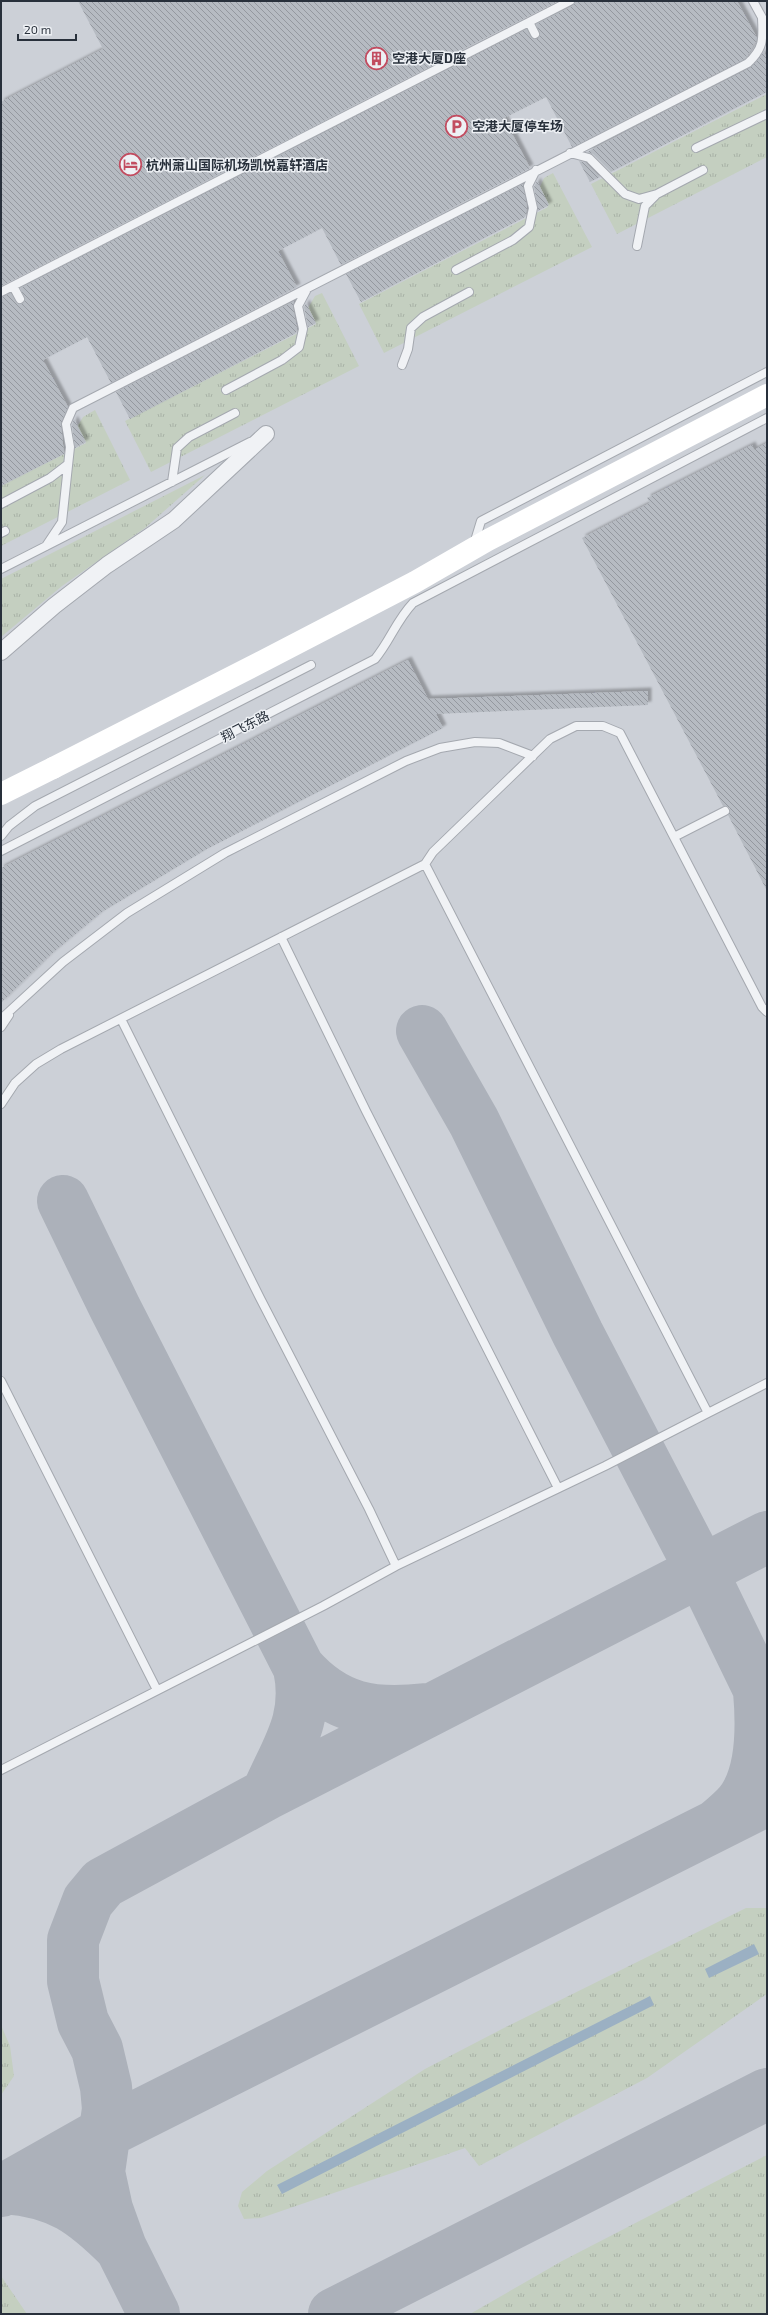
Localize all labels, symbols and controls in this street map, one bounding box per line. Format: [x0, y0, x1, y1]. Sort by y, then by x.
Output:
scale bar [18, 16, 76, 42]
text: 20 m [24, 22, 51, 36]
building icon: 空港大厦D座 [364, 45, 390, 71]
place label: 空港大厦D座 [392, 50, 466, 66]
parking icon: 空港大厦停车场 [444, 113, 470, 139]
place label: 空港大厦停车场 [472, 118, 563, 134]
hotel icon: 杭州萧山国际机场凯悦嘉轩酒店 [117, 152, 143, 178]
place label: 杭州萧山国际机场凯悦嘉轩酒店 [146, 157, 328, 173]
street label: 翔飞东路 [218, 707, 272, 745]

